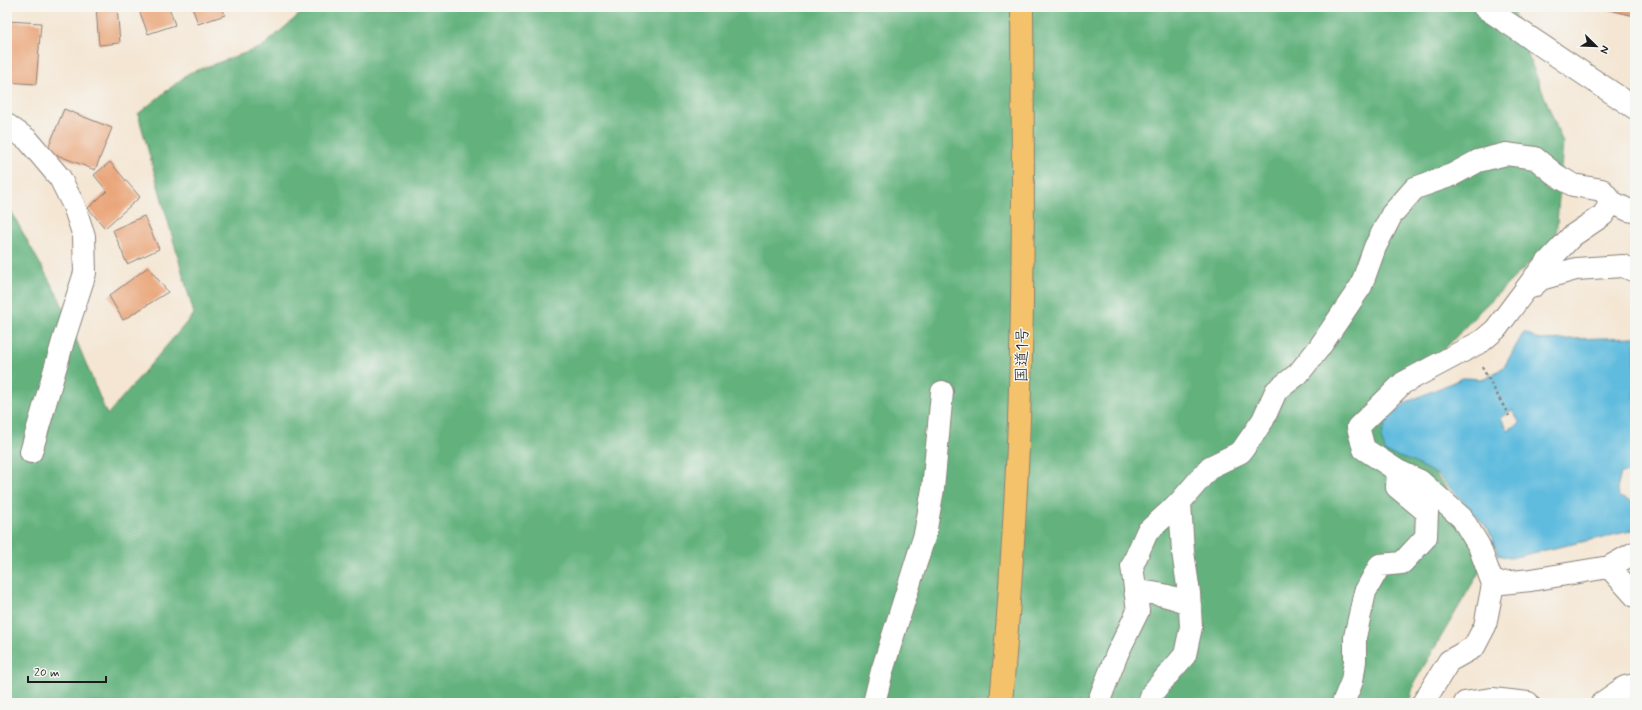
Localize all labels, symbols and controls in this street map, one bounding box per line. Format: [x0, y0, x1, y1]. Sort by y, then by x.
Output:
north arrow [1576, 26, 1616, 66]
text: N [1596, 43, 1612, 56]
street label: 国道1号 [1012, 327, 1033, 383]
scale bar [28, 658, 106, 684]
text: 20 m [34, 665, 60, 681]

